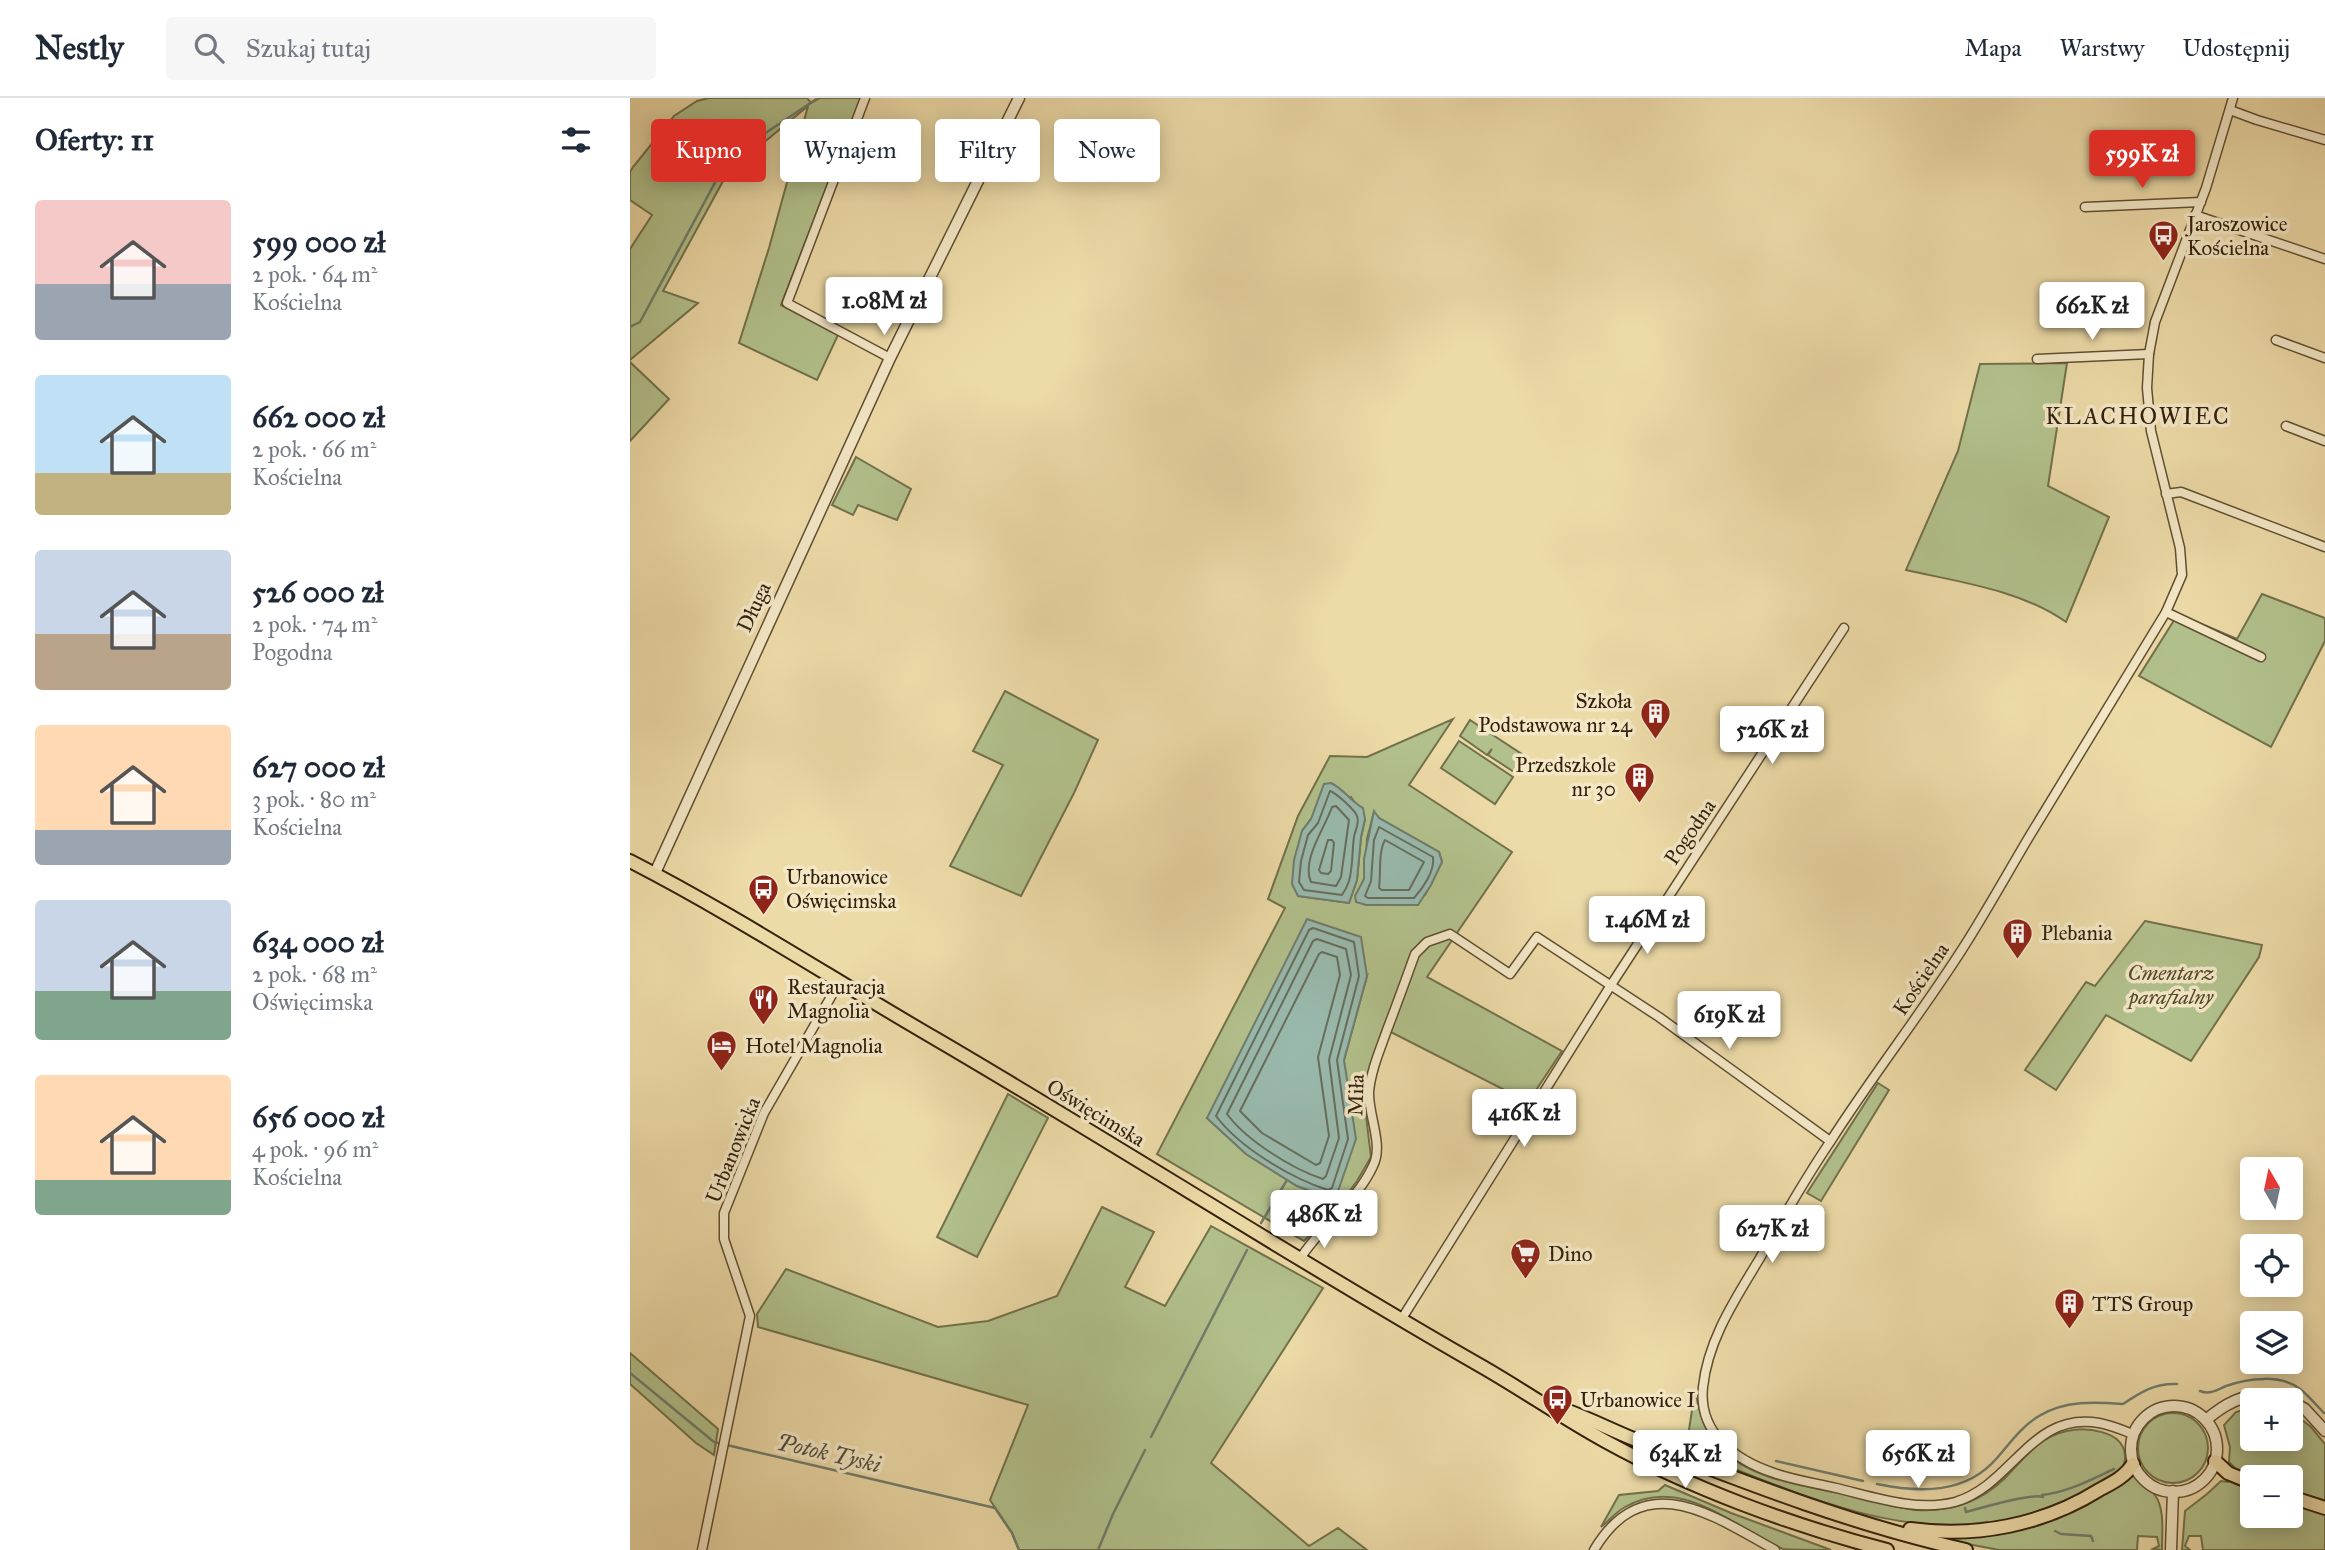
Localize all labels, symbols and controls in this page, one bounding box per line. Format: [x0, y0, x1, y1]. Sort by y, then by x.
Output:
search box [166, 17, 656, 80]
text: Nestly [35, 28, 124, 68]
icon: search [190, 29, 228, 67]
text: Szukaj tutaj [246, 32, 371, 64]
text: Mapa [1965, 33, 2022, 63]
text: Warstwy [2060, 33, 2145, 63]
text: Udostępnij [2183, 33, 2290, 63]
chip: Kupno [651, 119, 766, 182]
chip: Wynajem [780, 119, 921, 182]
chip: Filtry [935, 119, 1040, 182]
chip: Nowe [1054, 119, 1160, 182]
icon: filters [557, 121, 595, 159]
text: Oferty: 11 [35, 122, 154, 158]
pin: 599K zł [2077, 130, 2207, 190]
text: 599K zł [2105, 139, 2179, 167]
place label: Jaroszowice Kościelna [2185, 211, 2288, 261]
bus stop icon: Jaroszowice Kościelna [2147, 219, 2181, 263]
text: 599 000 zł [252, 224, 385, 260]
icon: home [91, 228, 175, 312]
text: 2 pok. · 64 m² [252, 260, 377, 288]
pin: 1.08M zł [812, 278, 956, 337]
pin: 662K zł [2027, 282, 2157, 342]
text: 1.08M zł [841, 286, 927, 314]
text: Kościelna [252, 288, 342, 316]
text: 662K zł [2055, 291, 2129, 319]
text: 662 000 zł [252, 399, 385, 435]
district label: KLACHOWIEC [2045, 402, 2231, 430]
icon: home [91, 403, 175, 487]
text: 2 pok. · 66 m² [252, 435, 376, 463]
text: Kościelna [252, 463, 342, 491]
text: 526 000 zł [252, 574, 383, 610]
icon: home [91, 578, 175, 662]
street label: Długa [731, 578, 777, 636]
text: 2 pok. · 74 m² [252, 610, 377, 638]
text: Pogodna [252, 638, 333, 666]
place label: Szkoła Podstawowa nr 24 [1478, 688, 1633, 738]
building icon: Szkoła Podstawowa nr 24 [1638, 696, 1672, 740]
pin: 526K zł [1707, 706, 1837, 766]
text: 526K zł [1736, 715, 1808, 743]
text: 627 000 zł [252, 749, 385, 785]
place label: Przedszkole nr 30 [1515, 752, 1616, 802]
icon: home [91, 753, 175, 837]
building icon: Przedszkole nr 30 [1622, 760, 1656, 804]
text: 3 pok. · 80 m² [252, 785, 376, 813]
street label: Pogodna [1659, 794, 1721, 870]
text: Kościelna [252, 813, 342, 841]
place label: Urbanowice Oświęcimska [786, 864, 896, 914]
bus stop icon: Urbanowice Oświęcimska [746, 872, 780, 916]
pin: 1.46M zł [1575, 896, 1719, 956]
text: 1.46M zł [1605, 905, 1689, 933]
building icon: Plebania [2001, 916, 2035, 960]
place label: Plebania [2041, 920, 2113, 946]
text: 634 000 zł [252, 924, 383, 960]
icon: home [91, 928, 175, 1012]
street label: Kościelna [1887, 938, 1955, 1020]
text: 2 pok. · 68 m² [252, 960, 377, 988]
park label: Cmentarz parafialny [2126, 960, 2214, 1010]
place label: Restauracja Magnolia [787, 974, 885, 1024]
restaurant icon: Restauracja Magnolia [747, 982, 781, 1026]
text: Oświęcimska [252, 988, 373, 1016]
pin: 619K zł [1664, 992, 1794, 1051]
text: 619K zł [1693, 1000, 1765, 1028]
hotel icon: Hotel Magnolia [705, 1029, 739, 1073]
place label: Hotel Magnolia [745, 1033, 883, 1059]
street label: Oświęcimska [1042, 1073, 1150, 1153]
street label: Miła [1342, 1073, 1370, 1116]
pin: 416K zł [1459, 1090, 1589, 1149]
street label: Urbanowicka [700, 1093, 766, 1207]
text: 416K zł [1488, 1098, 1560, 1126]
text: 656 000 zł [252, 1099, 384, 1135]
icon: home [91, 1103, 175, 1187]
text: 4 pok. · 96 m² [252, 1135, 378, 1163]
north arrow [2240, 1157, 2303, 1220]
map controls [2240, 1157, 2303, 1528]
text: Kościelna [252, 1163, 342, 1191]
pin: 486K zł [1259, 1190, 1389, 1250]
text: 486K zł [1287, 1199, 1361, 1227]
pin: 627K zł [1707, 1206, 1837, 1265]
text: 627K zł [1736, 1214, 1808, 1242]
button: locate [2240, 1234, 2303, 1297]
supermarket icon: Dino [1508, 1237, 1542, 1281]
place label: Dino [1548, 1241, 1593, 1267]
building icon: TTS Group [2052, 1287, 2086, 1331]
place label: TTS Group [2092, 1291, 2193, 1317]
button: layers [2240, 1311, 2303, 1374]
bus stop icon: Urbanowice I [1540, 1383, 1574, 1427]
place label: Urbanowice I [1580, 1387, 1696, 1413]
button: + [2240, 1388, 2303, 1451]
water label: Potok Tyski [774, 1427, 884, 1479]
pin: 634K zł [1620, 1430, 1750, 1490]
pin: 656K zł [1853, 1430, 1983, 1490]
text: 634K zł [1649, 1439, 1721, 1467]
text: 656K zł [1882, 1439, 1954, 1467]
button: − [2240, 1465, 2303, 1528]

